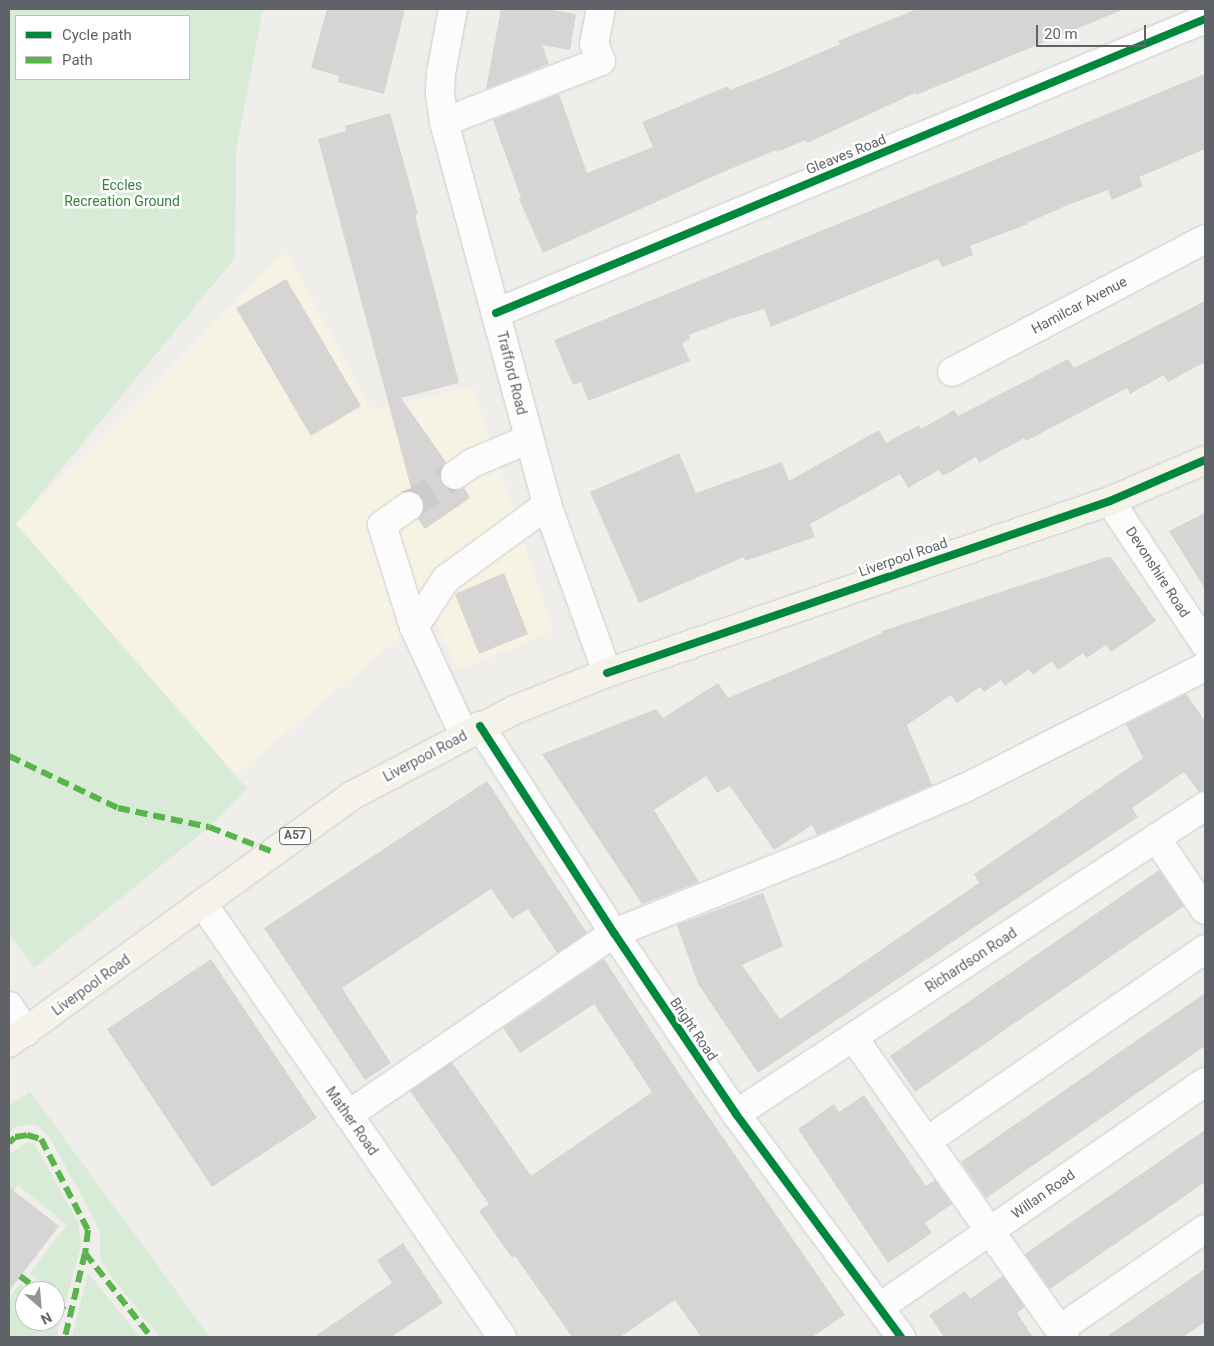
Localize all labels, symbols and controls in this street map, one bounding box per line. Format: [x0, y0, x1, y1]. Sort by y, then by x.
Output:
legend [15, 15, 190, 80]
scale bar [1039, 15, 1149, 47]
text: 20 m [1044, 25, 1078, 43]
text: Cycle path [62, 26, 132, 44]
text: Path [62, 51, 93, 69]
street label: Gleaves Road [804, 130, 888, 178]
park label: Eccles Recreation Ground [64, 177, 180, 210]
street label: Hamilcar Avenue [1028, 273, 1130, 337]
street label: Trafford Road [493, 329, 531, 417]
street label: Devonshire Road [1122, 523, 1194, 621]
street label: Liverpool Road [856, 534, 950, 580]
street label: Liverpool Road [380, 727, 470, 785]
road number: A57 [279, 826, 311, 846]
street label: Richardson Road [922, 924, 1020, 996]
street label: Liverpool Road [49, 951, 133, 1019]
street label: Bright Road [667, 994, 721, 1064]
street label: Mather Road [322, 1083, 382, 1159]
street label: Willan Road [1008, 1166, 1078, 1222]
north arrow [15, 1281, 65, 1331]
text: N [38, 1309, 54, 1328]

